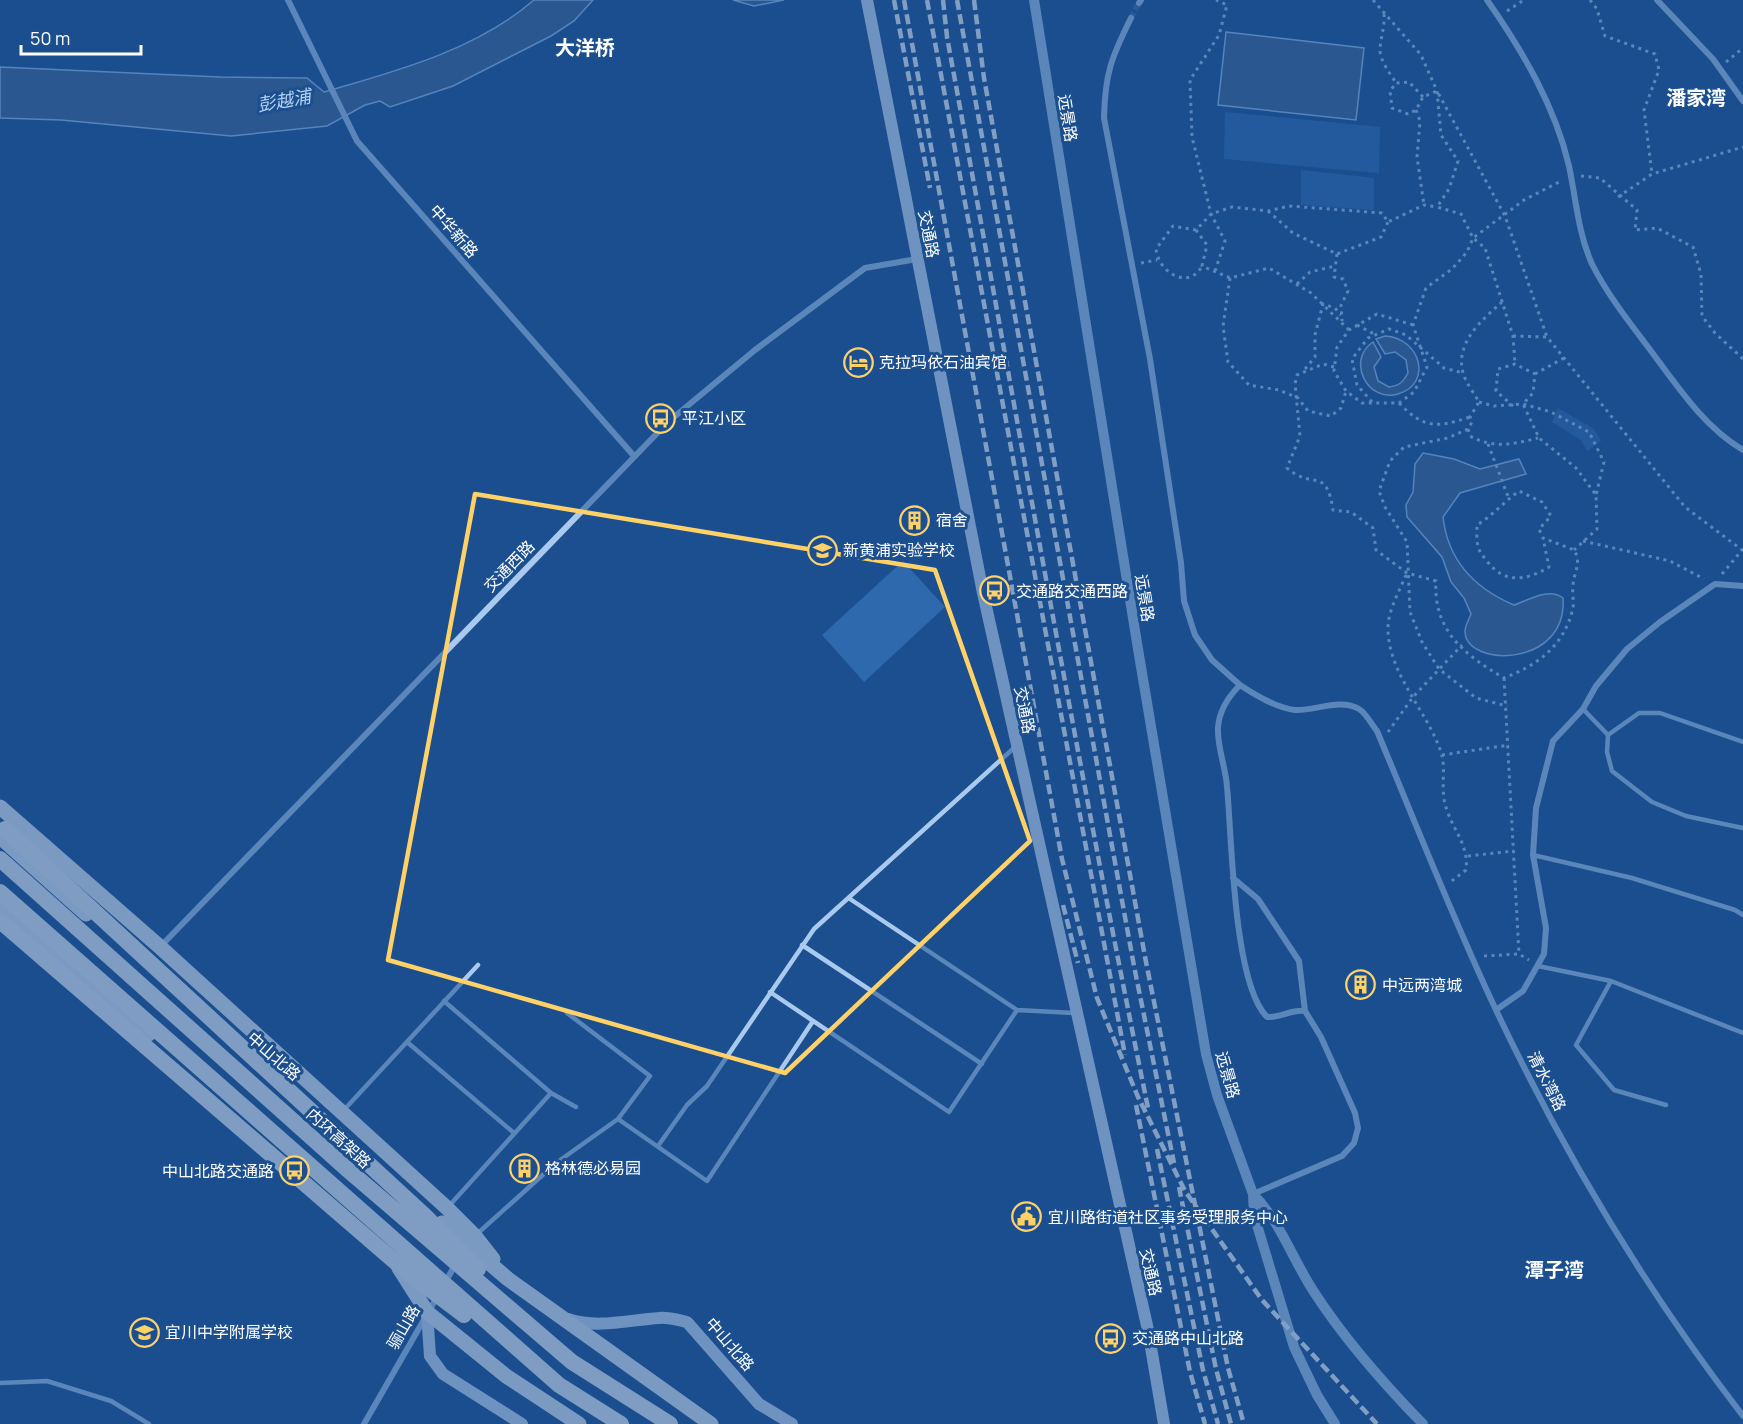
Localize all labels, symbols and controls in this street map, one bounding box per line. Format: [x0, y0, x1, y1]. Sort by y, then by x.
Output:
scale bar [21, 18, 141, 56]
text: 50 m [30, 26, 70, 50]
district label: 大洋桥 [555, 34, 615, 61]
water label: 彭越浦 [255, 83, 315, 117]
district label: 潘家湾 [1666, 84, 1726, 111]
street label: 远景路 [1053, 93, 1083, 143]
street label: 中华新路 [425, 200, 483, 262]
street label: 交通路 [914, 208, 944, 260]
hotel icon: 克拉玛依石油宾馆 [842, 346, 874, 378]
place label: 克拉玛依石油宾馆 [879, 351, 1007, 373]
bus stop icon: 平江小区 [645, 402, 677, 434]
place label: 平江小区 [682, 407, 746, 429]
building icon: 宿舍 [899, 504, 931, 536]
place label: 宿舍 [936, 509, 968, 531]
school or university icon: 新黄浦实验学校 [806, 534, 838, 566]
street label: 交通西路 [479, 535, 539, 597]
place label: 新黄浦实验学校 [843, 539, 955, 561]
street label: 远景路 [1130, 573, 1160, 623]
bus stop icon: 交通路交通西路 [979, 575, 1011, 607]
place label: 交通路交通西路 [1016, 580, 1128, 602]
street label: 交通路 [1010, 684, 1040, 736]
building icon: 中远两湾城 [1345, 969, 1377, 1001]
place label: 中远两湾城 [1382, 974, 1462, 996]
street label: 中山北路 [243, 1027, 305, 1085]
street label: 清水湾路 [1523, 1047, 1571, 1115]
street label: 远景路 [1211, 1049, 1245, 1101]
street label: 内环高架路 [302, 1103, 376, 1173]
building icon: 格林德必易园 [508, 1152, 540, 1184]
bus stop icon: 中山北路交通路 [279, 1155, 311, 1187]
place label: 格林德必易园 [545, 1157, 641, 1179]
place label: 中山北路交通路 [162, 1160, 274, 1182]
public building icon: 宜川路街道社区事务受理服务中心 [1011, 1201, 1043, 1233]
place label: 宜川路街道社区事务受理服务中心 [1048, 1206, 1288, 1228]
street label: 交通路 [1135, 1246, 1167, 1298]
district label: 潭子湾 [1524, 1256, 1584, 1283]
street label: 骊山路 [381, 1301, 425, 1353]
street label: 中山北路 [701, 1313, 759, 1375]
school or university icon: 宜川中学附属学校 [128, 1316, 160, 1348]
place label: 宜川中学附属学校 [165, 1321, 293, 1343]
bus stop icon: 交通路中山北路 [1095, 1322, 1127, 1354]
place label: 交通路中山北路 [1132, 1327, 1244, 1349]

